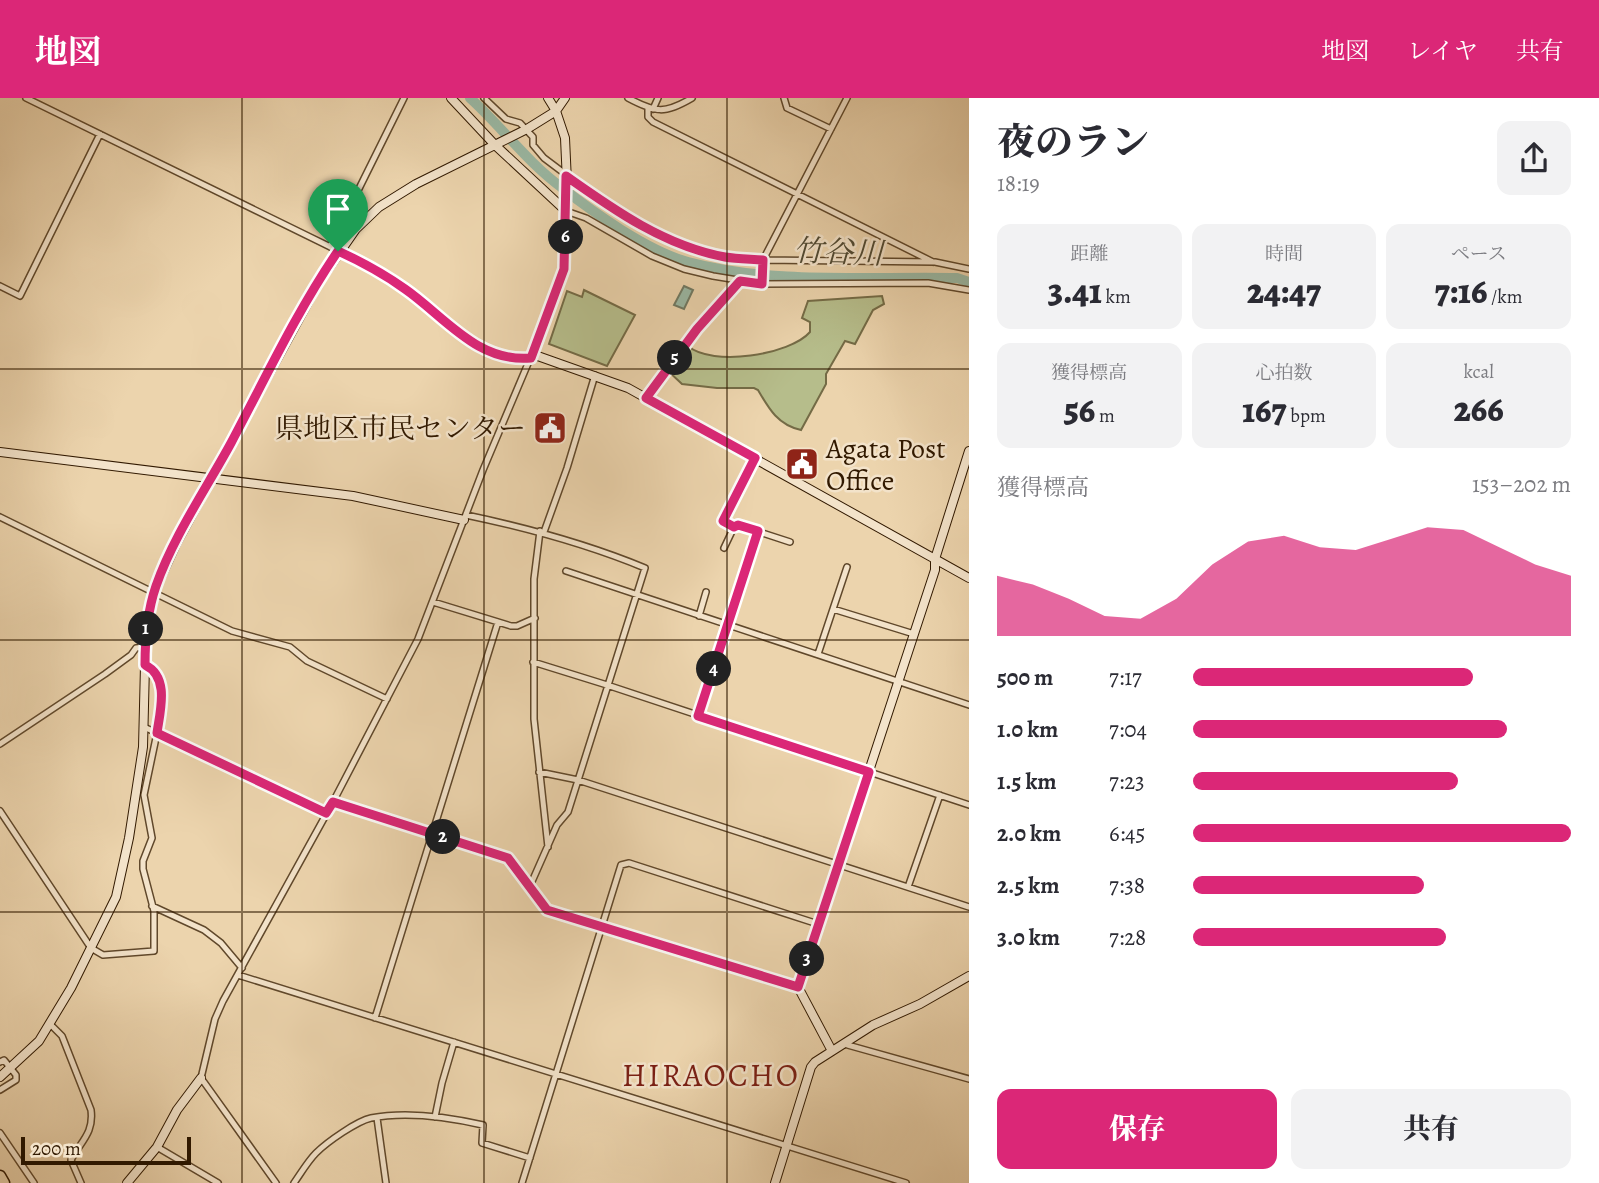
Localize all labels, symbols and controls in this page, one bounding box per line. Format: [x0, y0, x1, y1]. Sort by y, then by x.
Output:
text: 地図 [35, 29, 101, 74]
text: 地図 [1321, 35, 1369, 67]
text: レイヤ [1407, 35, 1478, 67]
text: 共有 [1516, 35, 1564, 67]
text: 夜のラン [997, 116, 1149, 168]
button: share [1497, 121, 1571, 195]
text: 18:19 [997, 168, 1040, 199]
pin [308, 179, 368, 251]
icon: arrive [319, 190, 357, 228]
pin: 6 [548, 220, 584, 254]
text: 6 [561, 223, 570, 249]
water label: 竹谷川 [792, 230, 887, 274]
text: 距離 [1070, 241, 1108, 267]
text: 時間 [1265, 241, 1303, 267]
text: ペース [1451, 241, 1507, 267]
text: 3.41 [1048, 267, 1102, 315]
text: 24:47 [1247, 267, 1321, 315]
text: 7:16 [1435, 267, 1487, 315]
text: km [1102, 284, 1131, 310]
text: /km [1487, 284, 1523, 310]
pin: 5 [658, 341, 692, 376]
text: 5 [670, 344, 679, 370]
text: kcal [1463, 359, 1494, 385]
text: 獲得標高 [1051, 360, 1127, 386]
text: 心拍数 [1255, 360, 1313, 386]
text: 266 [1454, 385, 1504, 433]
text: 56 [1064, 386, 1095, 434]
text: 167 [1242, 386, 1287, 434]
text: m [1095, 403, 1115, 429]
text: bpm [1287, 403, 1326, 429]
public building icon: 県地区市民センター [531, 409, 569, 447]
place label: 県地区市民センター [275, 410, 526, 448]
place label: Agata Post Office [825, 430, 946, 500]
public building icon: Agata Post Office [783, 445, 821, 483]
text: 153–202 m [1472, 469, 1571, 500]
text: 獲得標高 [997, 472, 1089, 503]
pin: 1 [128, 612, 164, 646]
text: 1 [142, 615, 149, 641]
pin: 4 [696, 652, 732, 686]
text: 4 [709, 655, 718, 681]
text: 500 m [997, 662, 1053, 693]
text: 7:17 [1109, 662, 1142, 693]
text: 1.0 km [997, 714, 1058, 745]
text: 7:04 [1109, 714, 1147, 745]
text: 1.5 km [997, 766, 1057, 797]
text: 7:23 [1109, 766, 1145, 797]
text: 2.0 km [997, 818, 1061, 849]
text: 6:45 [1109, 818, 1145, 849]
pin: 2 [426, 820, 460, 854]
text: 2 [438, 823, 447, 849]
text: 2.5 km [997, 870, 1059, 901]
text: 7:38 [1109, 870, 1145, 901]
text: 3.0 km [997, 922, 1060, 953]
text: 7:28 [1109, 922, 1146, 953]
pin: 3 [790, 942, 824, 976]
text: 3 [802, 945, 811, 971]
district label: HIRAOCHO [622, 1053, 800, 1097]
button: 保存 [997, 1089, 1277, 1169]
button: 共有 [1291, 1089, 1571, 1169]
scale bar [21, 1134, 191, 1166]
text: 200 m [32, 1136, 81, 1162]

